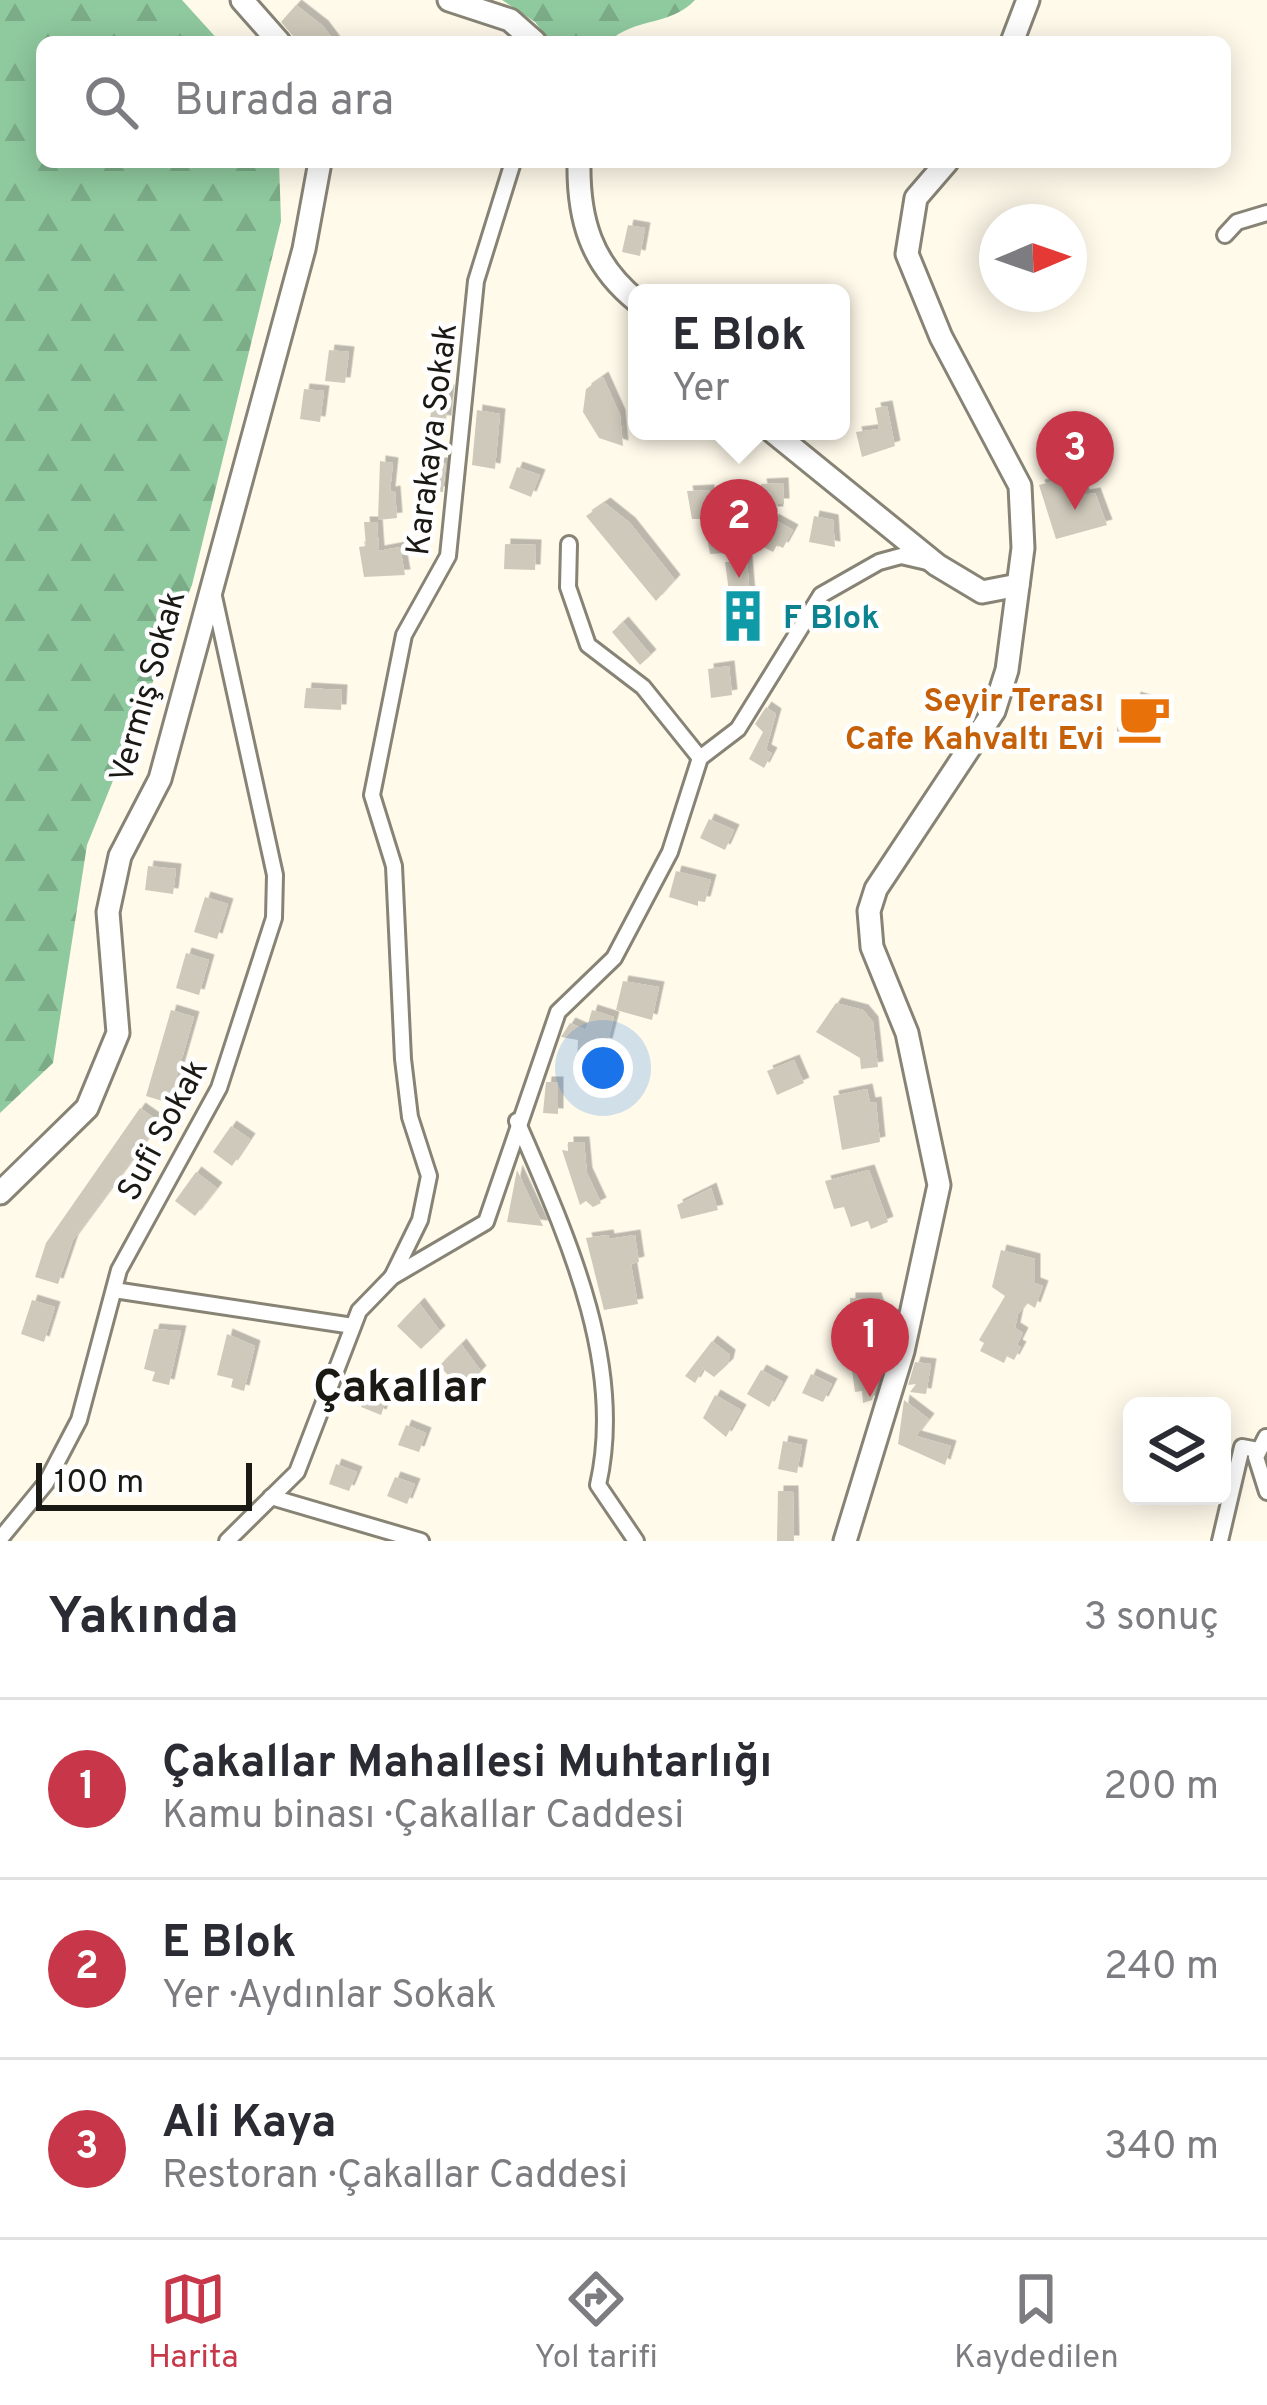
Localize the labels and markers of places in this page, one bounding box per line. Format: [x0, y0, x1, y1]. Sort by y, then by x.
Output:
pin: 3 [1036, 411, 1114, 510]
pin: 2 [700, 479, 778, 578]
building icon: F Blok [714, 587, 772, 645]
place label: F Blok [783, 599, 880, 641]
place label: Seyir Terası Cafe Kahvaltı Evi [845, 682, 1104, 762]
cafe icon: Seyir Terası Cafe Kahvaltı Evi [1115, 689, 1173, 747]
pin: 1 [831, 1298, 909, 1397]

